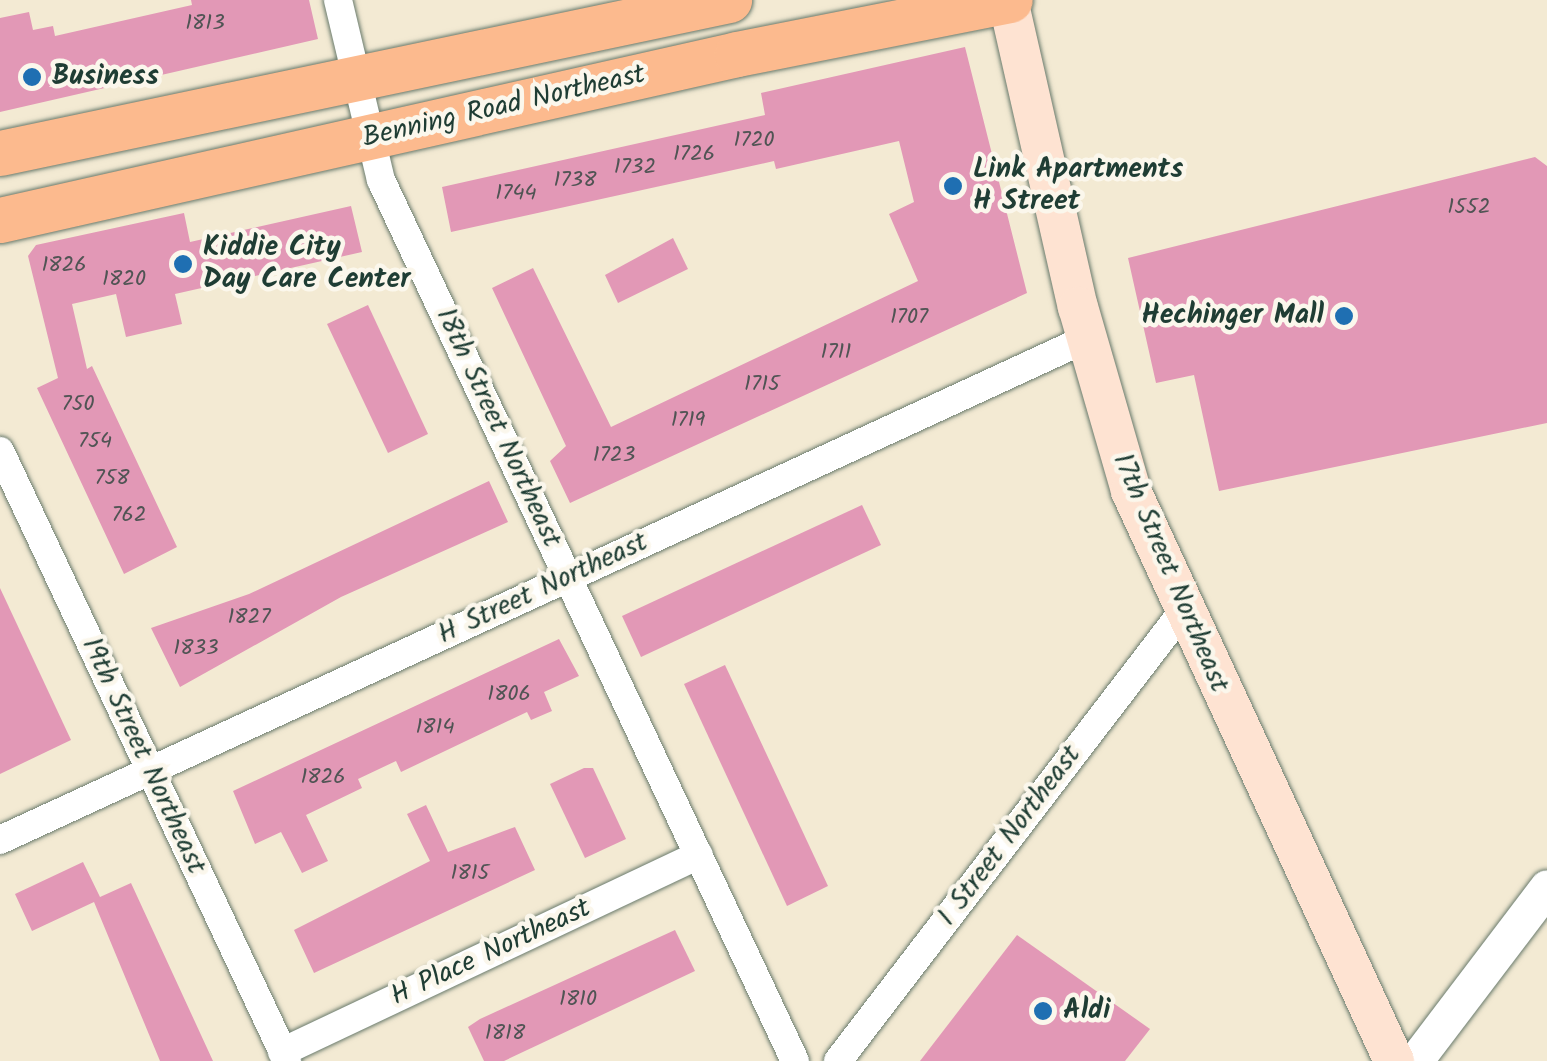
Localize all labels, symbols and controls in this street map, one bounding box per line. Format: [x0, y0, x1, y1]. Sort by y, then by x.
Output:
house number: 1813 [185, 11, 225, 37]
street label: Benning Road Northeast [359, 58, 649, 156]
place label: Business [52, 60, 159, 94]
marker: Business [21, 66, 43, 88]
house number: 1720 [734, 128, 774, 154]
house number: 1726 [673, 142, 715, 168]
place label: Link Apartments H Street [973, 153, 1183, 219]
house number: 1732 [614, 155, 656, 181]
house number: 1738 [554, 168, 596, 194]
marker: Link Apartments H Street [942, 175, 964, 197]
house number: 1744 [495, 181, 537, 207]
house number: 1552 [1447, 195, 1491, 221]
place label: Kiddie City Day Care Center [203, 231, 410, 297]
house number: 1826 [41, 253, 87, 279]
marker: Kiddie City Day Care Center [172, 253, 194, 275]
house number: 1820 [102, 267, 146, 293]
place label: Hechinger Mall [1141, 299, 1324, 333]
street label: 18th Street Northeast [428, 303, 568, 553]
house number: 1707 [890, 305, 928, 331]
marker: Hechinger Mall [1333, 305, 1355, 327]
house number: 1711 [821, 340, 851, 366]
house number: 1715 [744, 372, 780, 398]
house number: 750 [62, 392, 94, 418]
house number: 1719 [671, 408, 705, 434]
house number: 754 [78, 429, 112, 455]
house number: 1723 [593, 443, 635, 469]
street label: 17th Street Northeast [1104, 448, 1236, 698]
house number: 758 [94, 466, 130, 492]
house number: 762 [111, 503, 147, 529]
street label: H Street Northeast [433, 526, 653, 652]
house number: 1827 [227, 605, 271, 631]
street label: 19th Street Northeast [73, 632, 213, 880]
house number: 1833 [173, 636, 219, 662]
house number: 1806 [487, 682, 531, 708]
house number: 1814 [415, 715, 455, 741]
street label: I Street Northeast [931, 739, 1089, 933]
house number: 1826 [300, 765, 346, 791]
house number: 1815 [451, 861, 489, 887]
street label: H Place Northeast [386, 892, 596, 1014]
house number: 1810 [559, 987, 597, 1013]
place label: Aldi [1063, 994, 1110, 1028]
marker: Aldi [1032, 1000, 1054, 1022]
house number: 1818 [485, 1021, 525, 1047]

